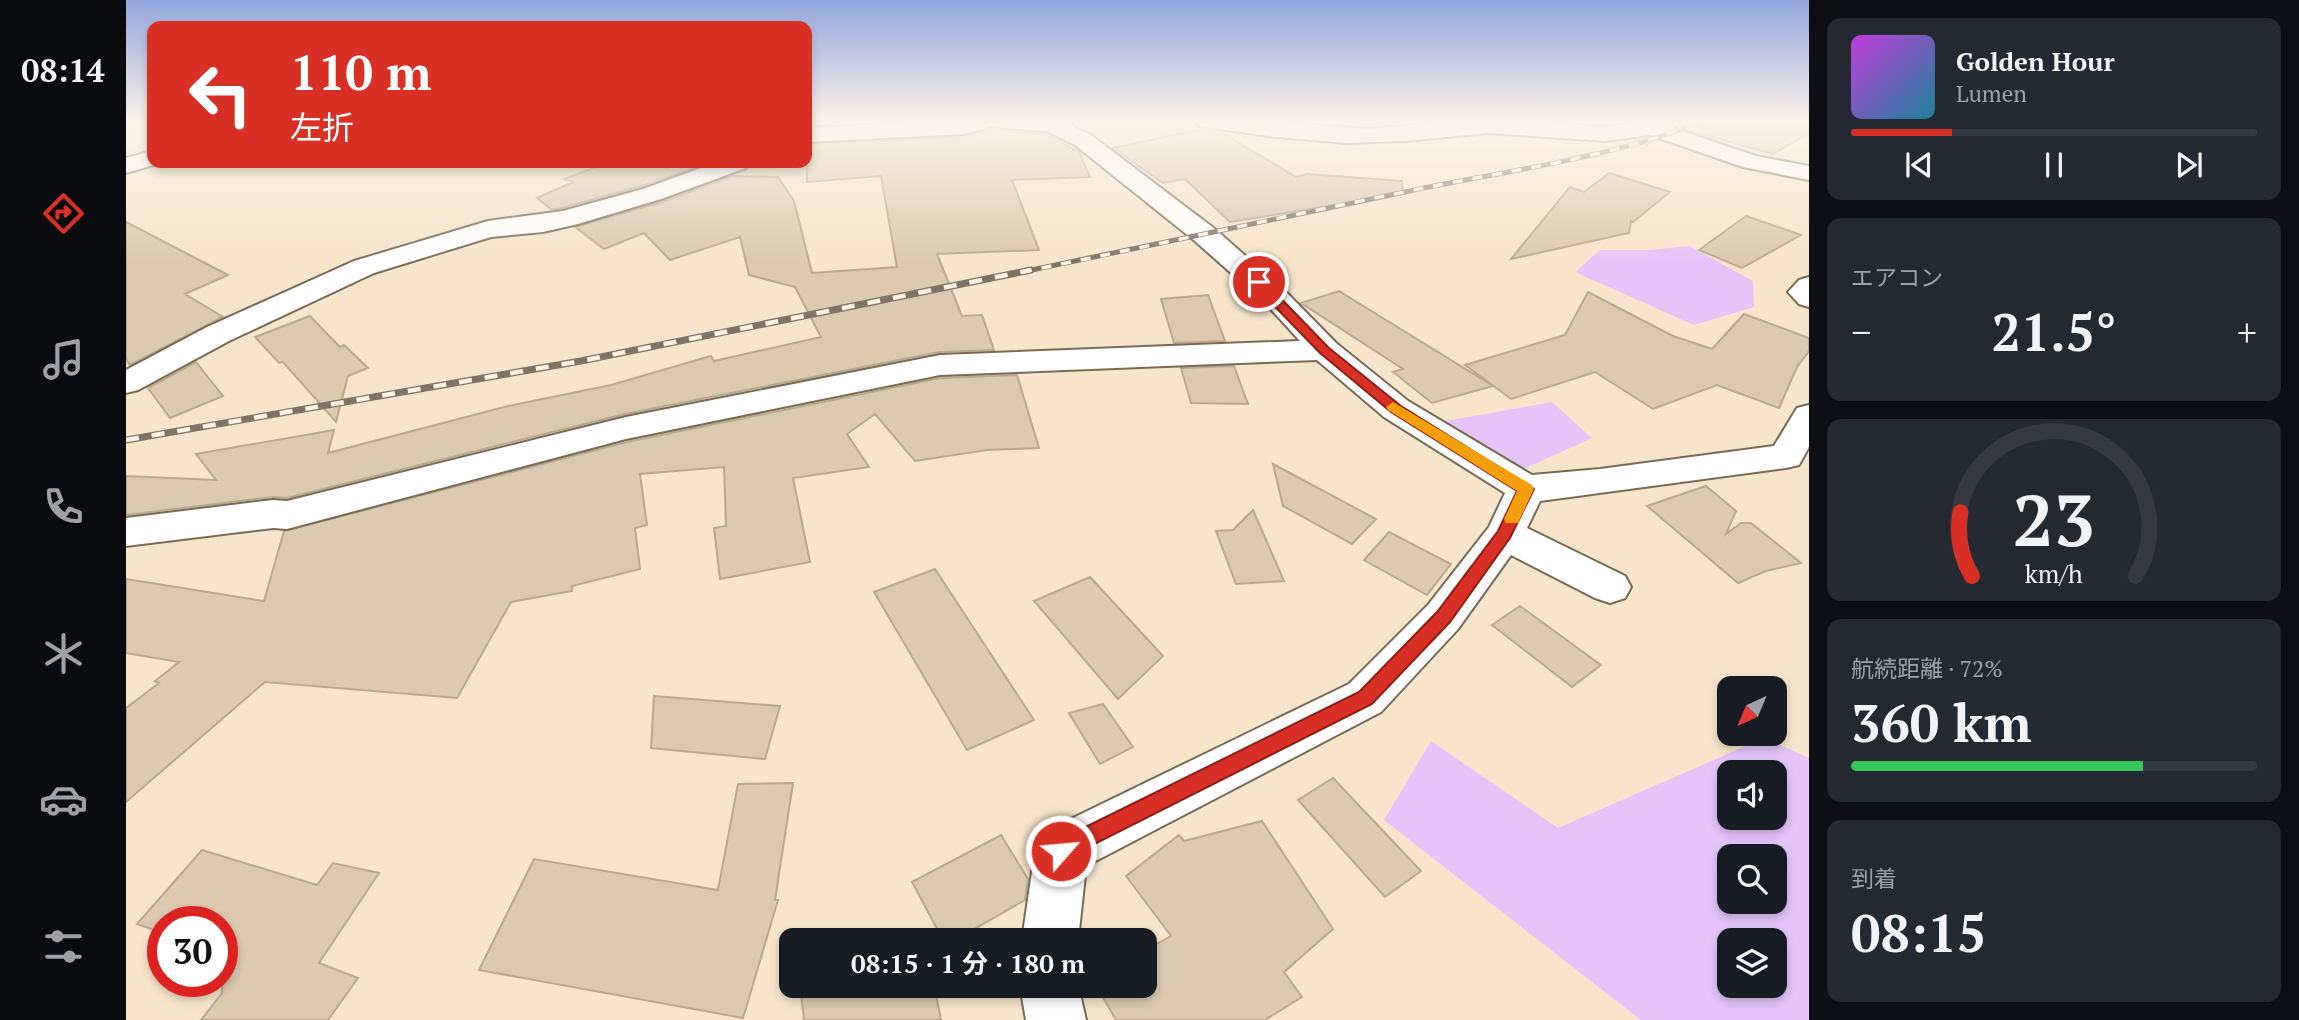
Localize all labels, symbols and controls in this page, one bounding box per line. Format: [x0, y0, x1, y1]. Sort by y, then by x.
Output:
text: 110 m [290, 39, 432, 104]
text: Golden Hour [1956, 44, 2115, 78]
text: 08:14 [21, 49, 105, 91]
icon: left [175, 49, 266, 140]
text: Lumen [1956, 78, 2027, 109]
text: 左折 [290, 106, 354, 148]
icon: previous [1900, 146, 1938, 184]
icon: pause [2035, 146, 2073, 184]
icon: next [2170, 146, 2208, 184]
icon: directions [39, 189, 88, 238]
pin [1229, 252, 1289, 312]
text: エアコン [1851, 262, 1943, 293]
icon: arrive [1240, 263, 1278, 301]
text: 21.5° [1991, 297, 2117, 366]
text: − [1851, 307, 1871, 357]
text: + [2237, 307, 2257, 357]
icon: music [39, 335, 88, 384]
text: 23 [2013, 470, 2095, 567]
icon: phone [39, 482, 88, 531]
text: km/h [2025, 557, 2083, 590]
icon: climate [39, 629, 88, 678]
text: 航続距離 · 72% [1851, 653, 2003, 684]
north arrow [1717, 676, 1787, 746]
map controls [1717, 676, 1787, 998]
text: 360 km [1851, 688, 2032, 757]
button: sound [1717, 760, 1787, 830]
icon: car [39, 775, 88, 824]
position arrow [1024, 814, 1098, 888]
button: search [1717, 844, 1787, 914]
text: 到着 [1851, 863, 1897, 894]
text: 08:15 [1851, 898, 1986, 967]
speed limit sign: 30 [147, 906, 238, 997]
icon: filters [39, 922, 88, 971]
button: layers [1717, 928, 1787, 998]
text: 08:15 · 1 分 · 180 m [851, 946, 1085, 980]

